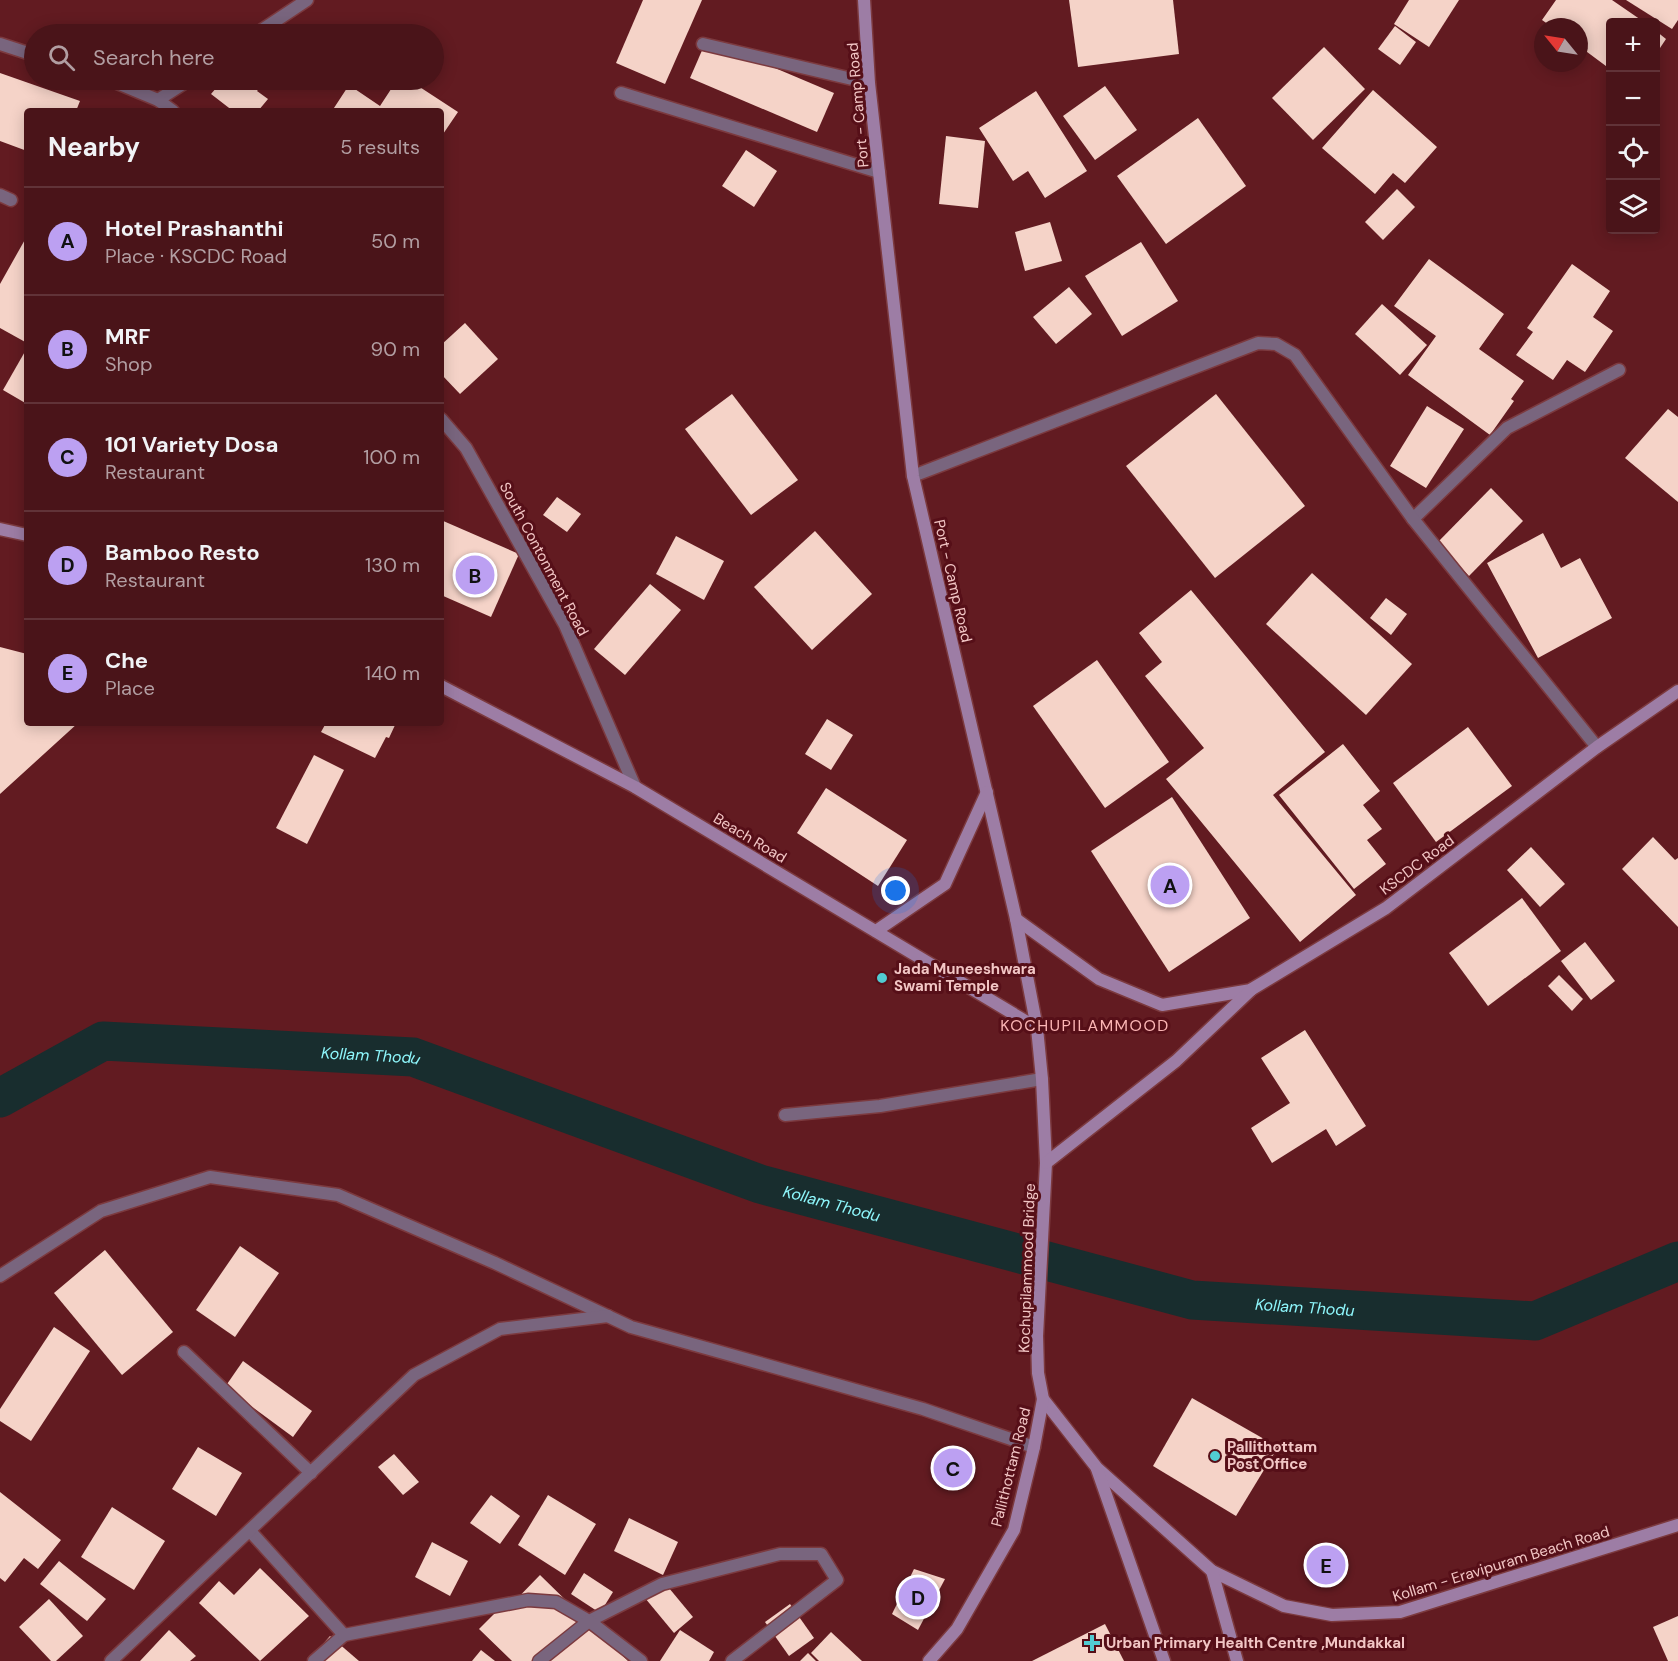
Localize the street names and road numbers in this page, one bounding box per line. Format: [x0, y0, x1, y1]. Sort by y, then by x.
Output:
street label: Port - Camp Road [843, 42, 873, 168]
street label: South Contonment Road [495, 479, 593, 639]
street label: Port - Camp Road [929, 518, 977, 644]
street label: Beach Road [710, 808, 790, 868]
street label: KSCDC Road [1376, 830, 1458, 900]
street label: Kochupilammood Bridge [1014, 1183, 1040, 1353]
street label: Pallithottam Road [987, 1405, 1035, 1529]
street label: Kollam - Eravipuram Beach Road [1390, 1521, 1612, 1607]

